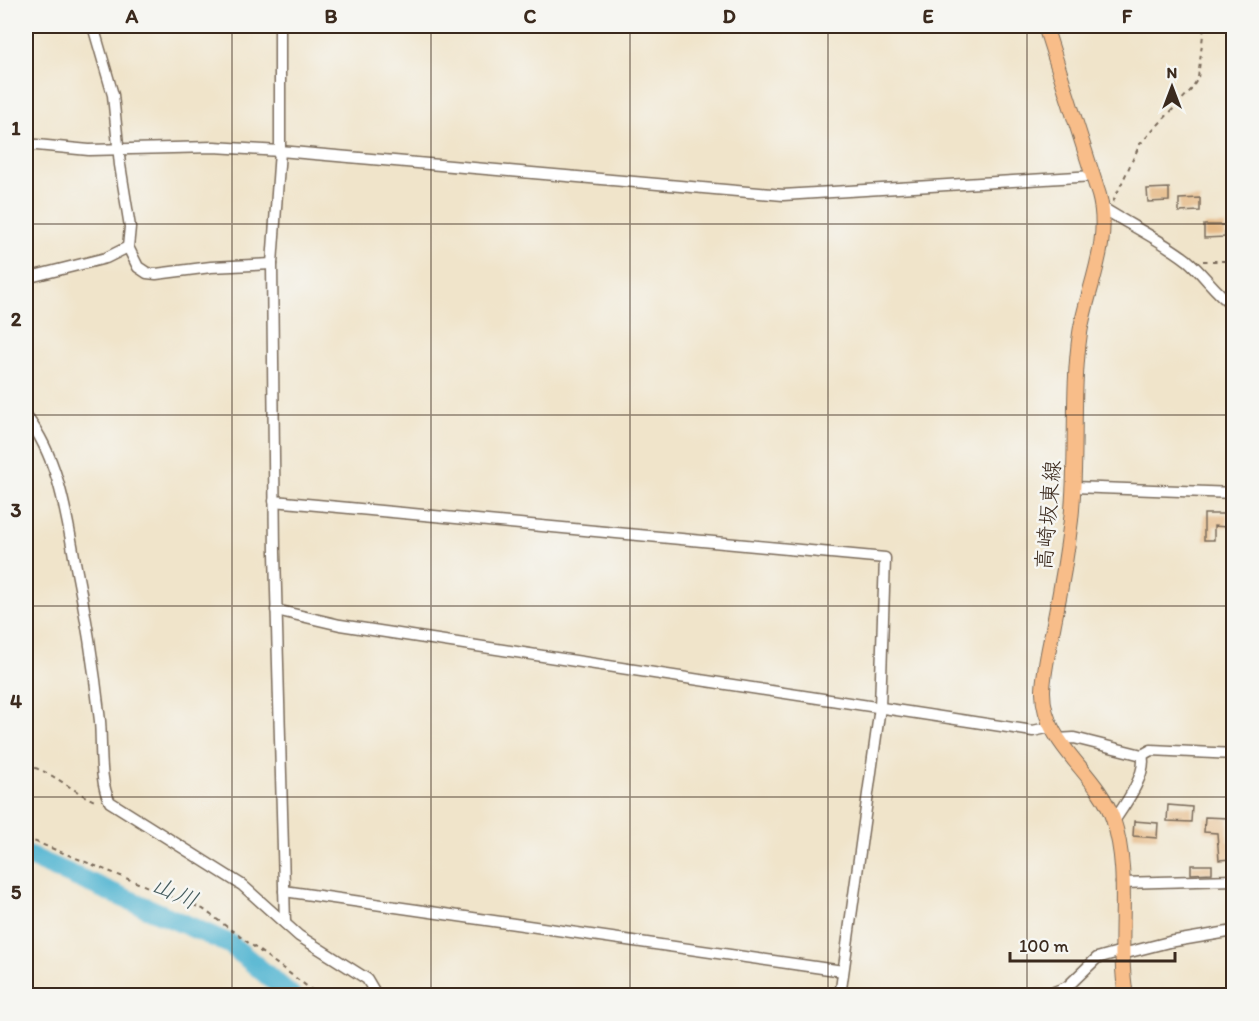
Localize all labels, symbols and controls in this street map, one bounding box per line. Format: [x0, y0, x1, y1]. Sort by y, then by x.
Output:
text: A [125, 4, 139, 28]
text: B [325, 4, 338, 28]
text: C [524, 4, 537, 28]
text: D [722, 4, 736, 28]
text: E [922, 4, 934, 28]
text: F [1122, 4, 1133, 28]
north arrow [1142, 57, 1202, 117]
text: N [1167, 63, 1177, 82]
text: 1 [11, 116, 21, 140]
text: 2 [11, 307, 22, 331]
street label: 高崎坂東線 [1030, 459, 1066, 571]
text: 3 [11, 498, 22, 522]
text: 4 [10, 689, 22, 713]
water label: 山川 [147, 869, 203, 915]
text: 5 [11, 880, 22, 904]
scale bar [1010, 925, 1175, 963]
text: 100 m [1019, 935, 1069, 957]

